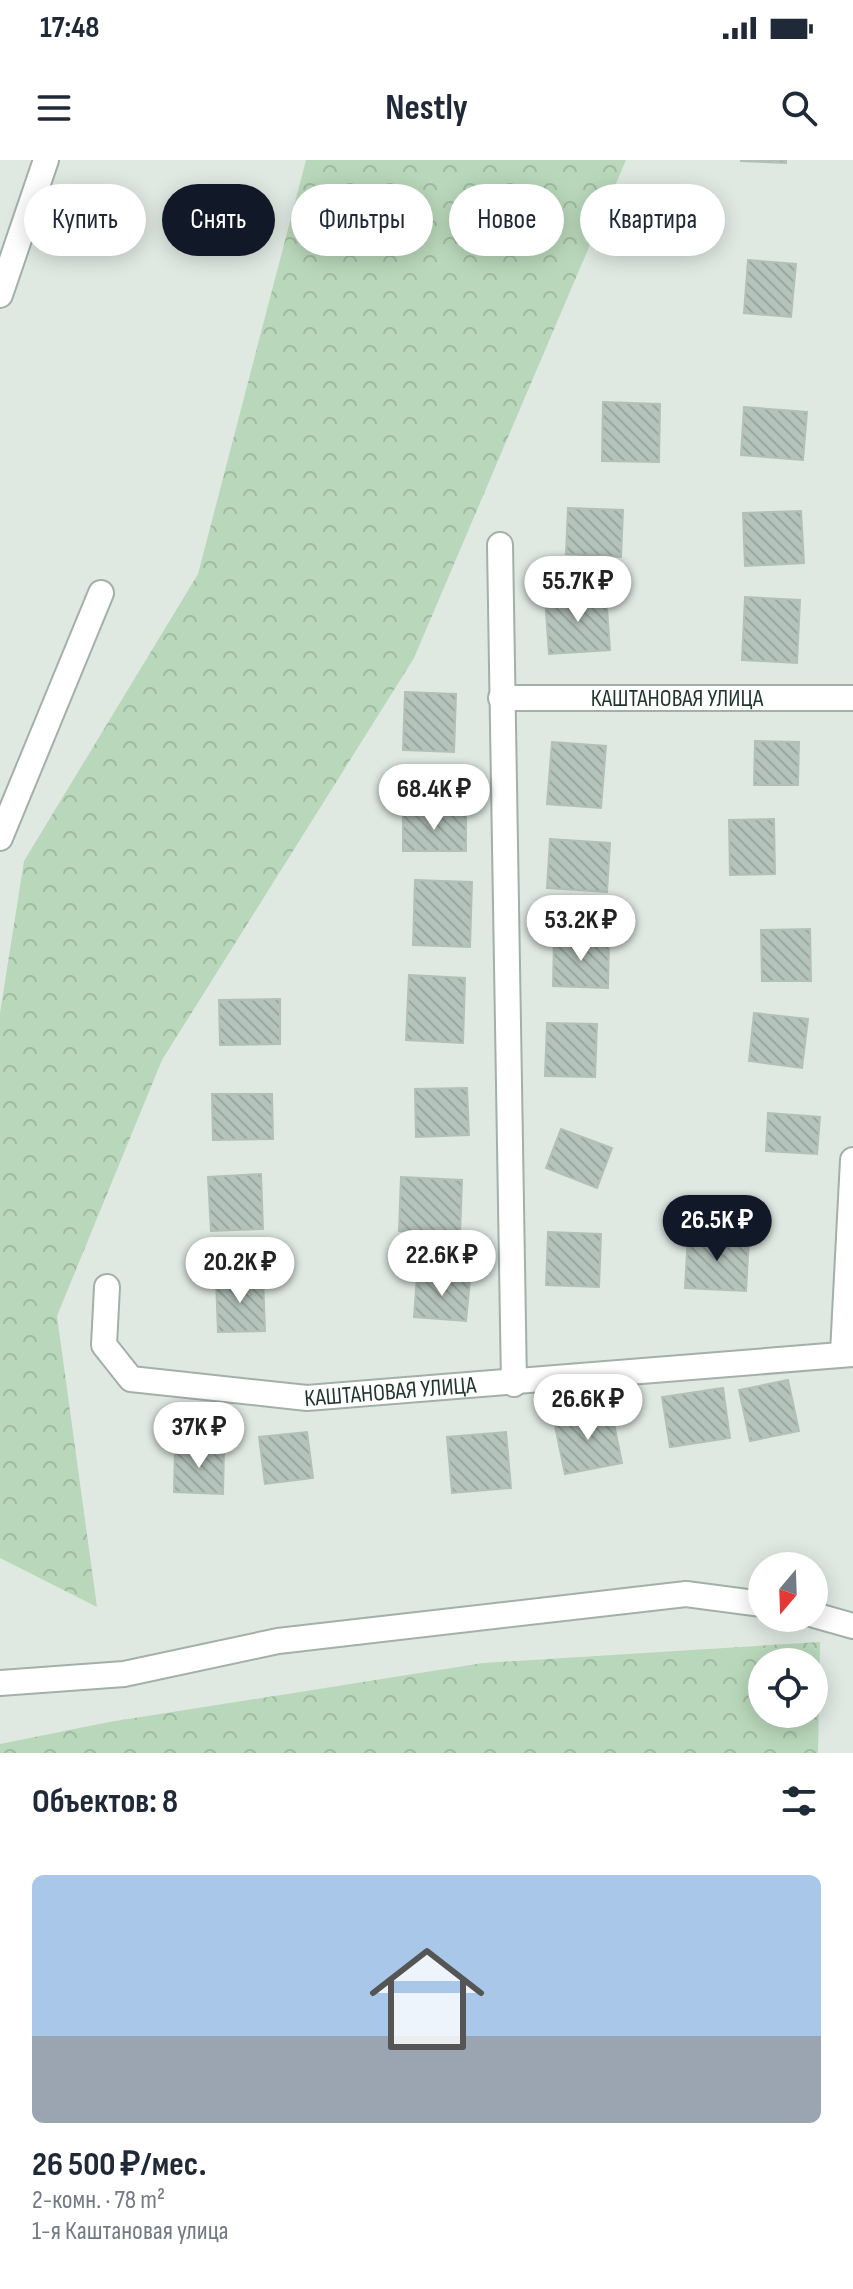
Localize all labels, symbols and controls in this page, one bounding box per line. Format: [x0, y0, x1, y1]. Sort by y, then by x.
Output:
text: 17:48 [40, 10, 99, 46]
icon: menu [32, 86, 76, 130]
icon: search [777, 86, 821, 130]
text: Nestly [385, 87, 468, 130]
chip: Купить [24, 184, 146, 256]
chip: Снять [162, 184, 275, 256]
chip: Фильтры [291, 184, 433, 256]
chip: Новое [449, 184, 564, 256]
chip: Квартира [580, 184, 725, 256]
pin: 55.7K ₽ [504, 556, 652, 624]
text: 55.7K ₽ [542, 566, 614, 597]
street label: КАШТАНОВАЯ УЛИЦА [591, 684, 764, 713]
pin: 68.4K ₽ [360, 764, 508, 832]
text: 68.4K ₽ [397, 774, 471, 805]
pin: 53.2K ₽ [507, 895, 655, 963]
text: 53.2K ₽ [545, 905, 617, 936]
pin: 26.5K ₽ [643, 1195, 791, 1263]
text: 26.5K ₽ [681, 1205, 753, 1236]
pin: 22.6K ₽ [368, 1230, 516, 1298]
pin: 20.2K ₽ [166, 1237, 314, 1305]
text: 22.6K ₽ [406, 1240, 478, 1271]
text: 20.2K ₽ [203, 1247, 277, 1278]
street label: КАШТАНОВАЯ УЛИЦА [303, 1370, 478, 1413]
pin: 26.6K ₽ [514, 1374, 662, 1442]
text: 26.6K ₽ [552, 1384, 624, 1415]
pin: 37K ₽ [143, 1402, 255, 1470]
text: 37K ₽ [171, 1412, 227, 1443]
north arrow [748, 1552, 828, 1632]
map controls [748, 1552, 828, 1728]
button: locate [748, 1648, 828, 1728]
icon: filters [777, 1779, 821, 1823]
text: Объектов: 8 [32, 1781, 178, 1822]
icon: home [355, 1927, 499, 2071]
text: 26 500 ₽/мес. [32, 2144, 206, 2185]
text: 2-комн. · 78 m² [32, 2185, 165, 2216]
text: 1-я Каштановая улица [32, 2216, 229, 2247]

